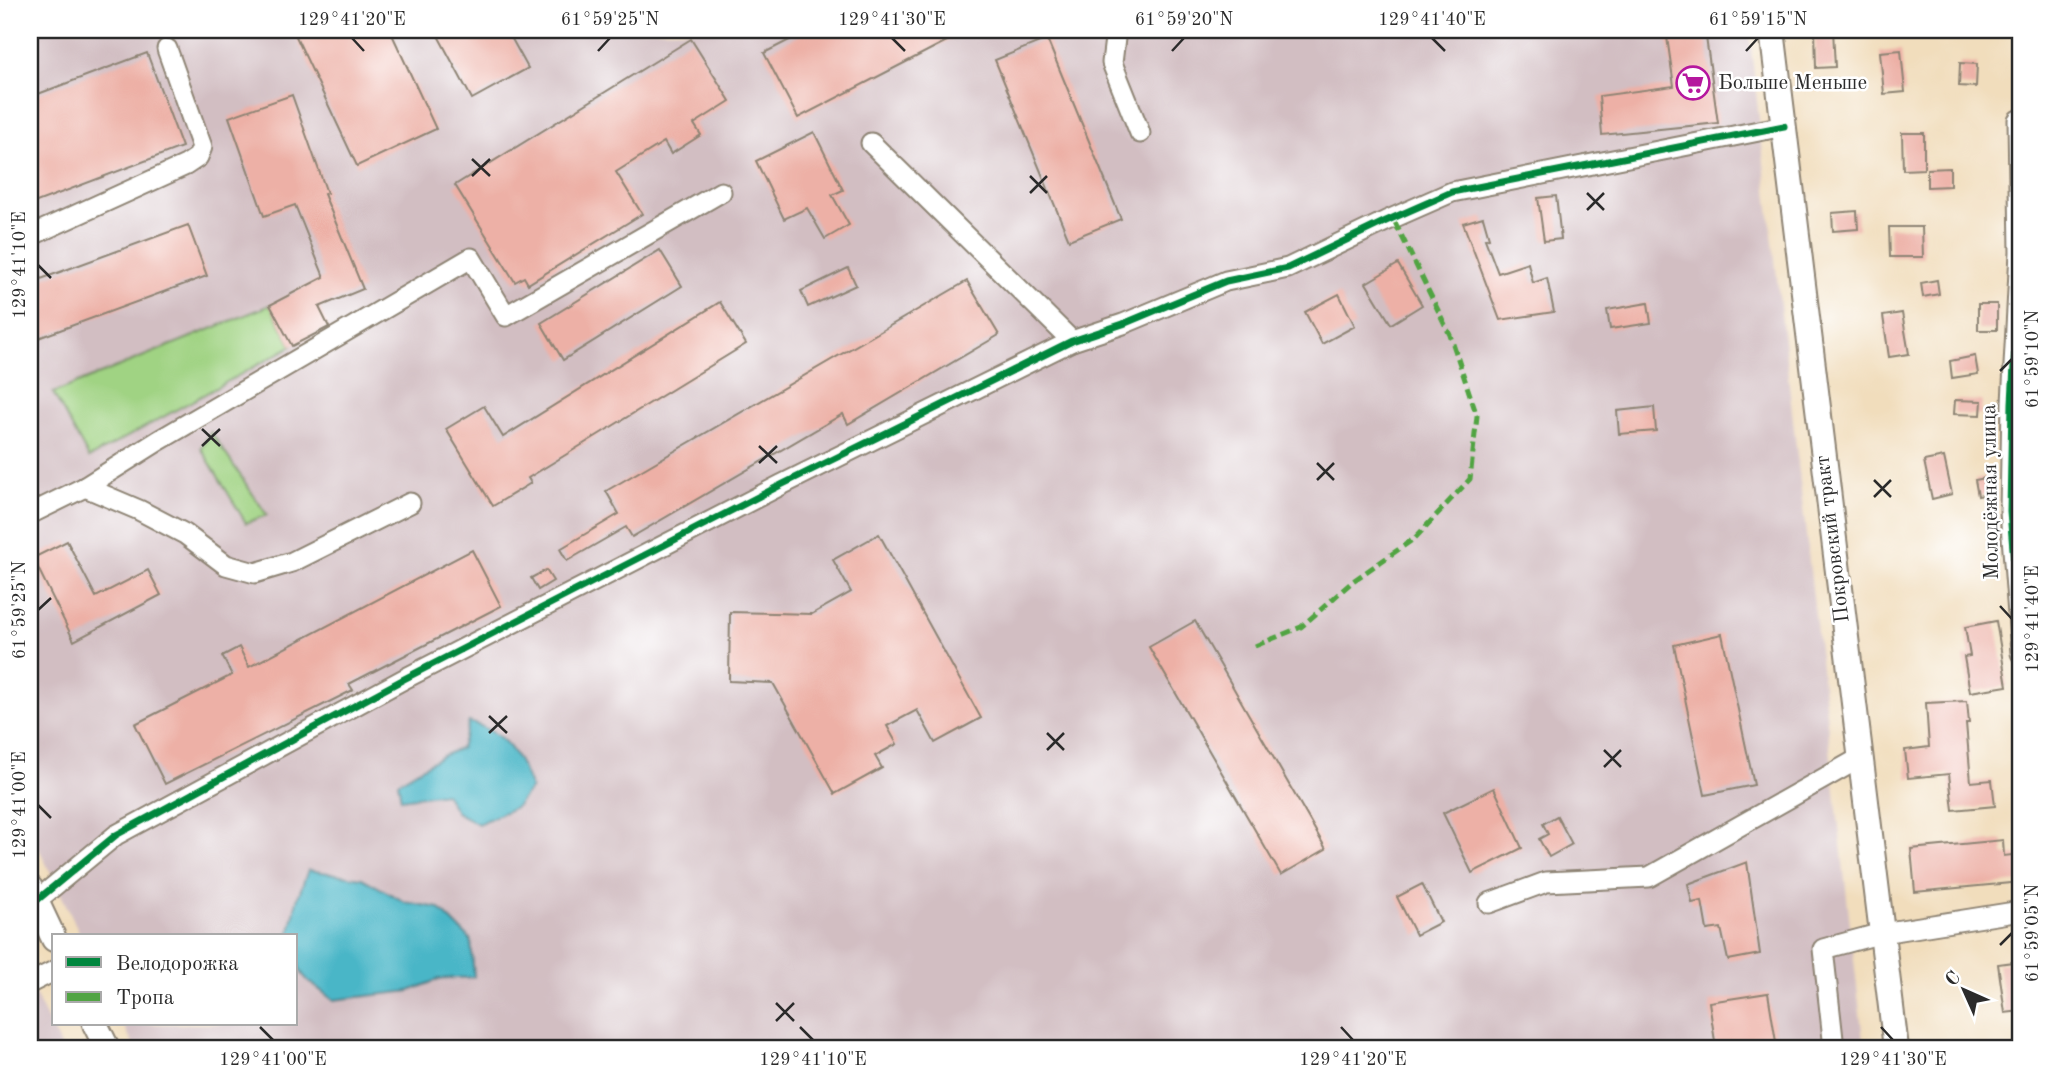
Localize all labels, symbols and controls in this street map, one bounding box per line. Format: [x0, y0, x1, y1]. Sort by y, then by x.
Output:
text: 129°41'20"E [298, 11, 406, 29]
text: 61°59'25"N [561, 11, 659, 29]
text: 129°41'30"E [838, 11, 946, 29]
text: 61°59'20"N [1135, 11, 1233, 29]
text: 129°41'40"E [1378, 11, 1486, 29]
text: 61°59'15"N [1709, 11, 1807, 29]
supermarket icon: Больше Меньше [1674, 64, 1712, 102]
place label: Больше Меньше [1718, 73, 1867, 94]
text: 129°41'10"E [11, 211, 29, 319]
text: 61°59'10"N [2024, 310, 2042, 408]
street label: Молодёжная улица [1979, 404, 2003, 580]
street label: Покровский тракт [1812, 454, 1854, 624]
text: 61°59'25"N [11, 561, 29, 659]
text: 129°41'40"E [2024, 565, 2042, 673]
text: 129°41'00"E [11, 751, 29, 859]
text: 61°59'05"N [2024, 884, 2042, 982]
legend [52, 934, 298, 1026]
text: Велодорожка [116, 954, 239, 975]
north arrow [1928, 956, 1998, 1026]
text: С [1943, 969, 1965, 991]
text: Тропа [116, 988, 174, 1009]
text: 129°41'00"E [219, 1051, 327, 1069]
text: 129°41'10"E [759, 1051, 867, 1069]
text: 129°41'20"E [1299, 1051, 1407, 1069]
text: 129°41'30"E [1839, 1051, 1947, 1069]

